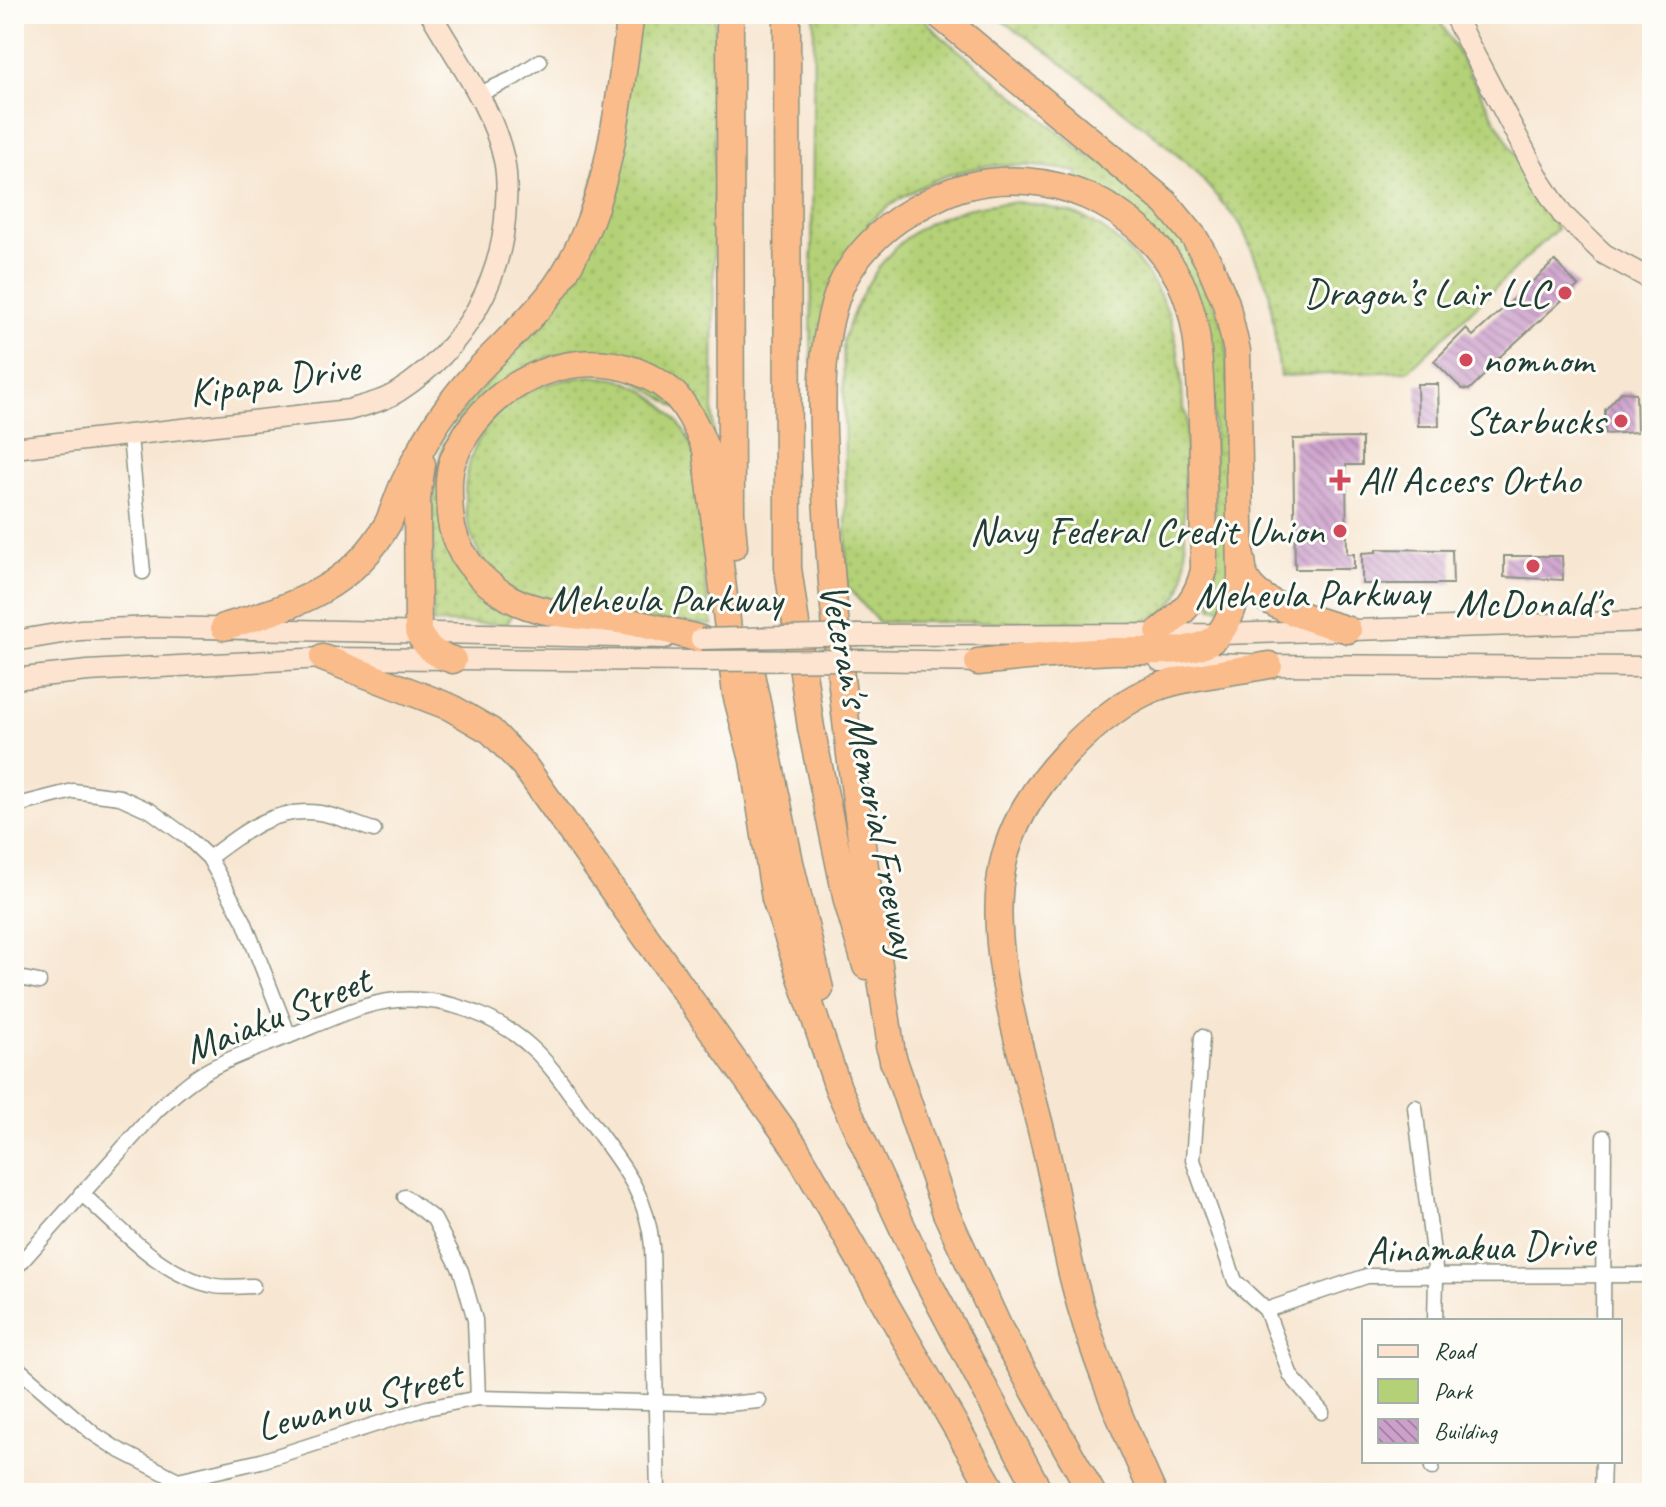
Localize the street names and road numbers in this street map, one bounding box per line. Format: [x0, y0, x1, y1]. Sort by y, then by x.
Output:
street label: Kipapa Drive [185, 341, 366, 418]
street label: Meheula Parkway [1194, 567, 1433, 621]
street label: Meheula Parkway [548, 574, 786, 624]
street label: Veteran's Memorial Freeway [808, 579, 930, 965]
street label: Maiaku Street [177, 954, 381, 1075]
street label: Ainamakua Drive [1365, 1218, 1598, 1276]
street label: Lewanuu Street [251, 1349, 471, 1452]

